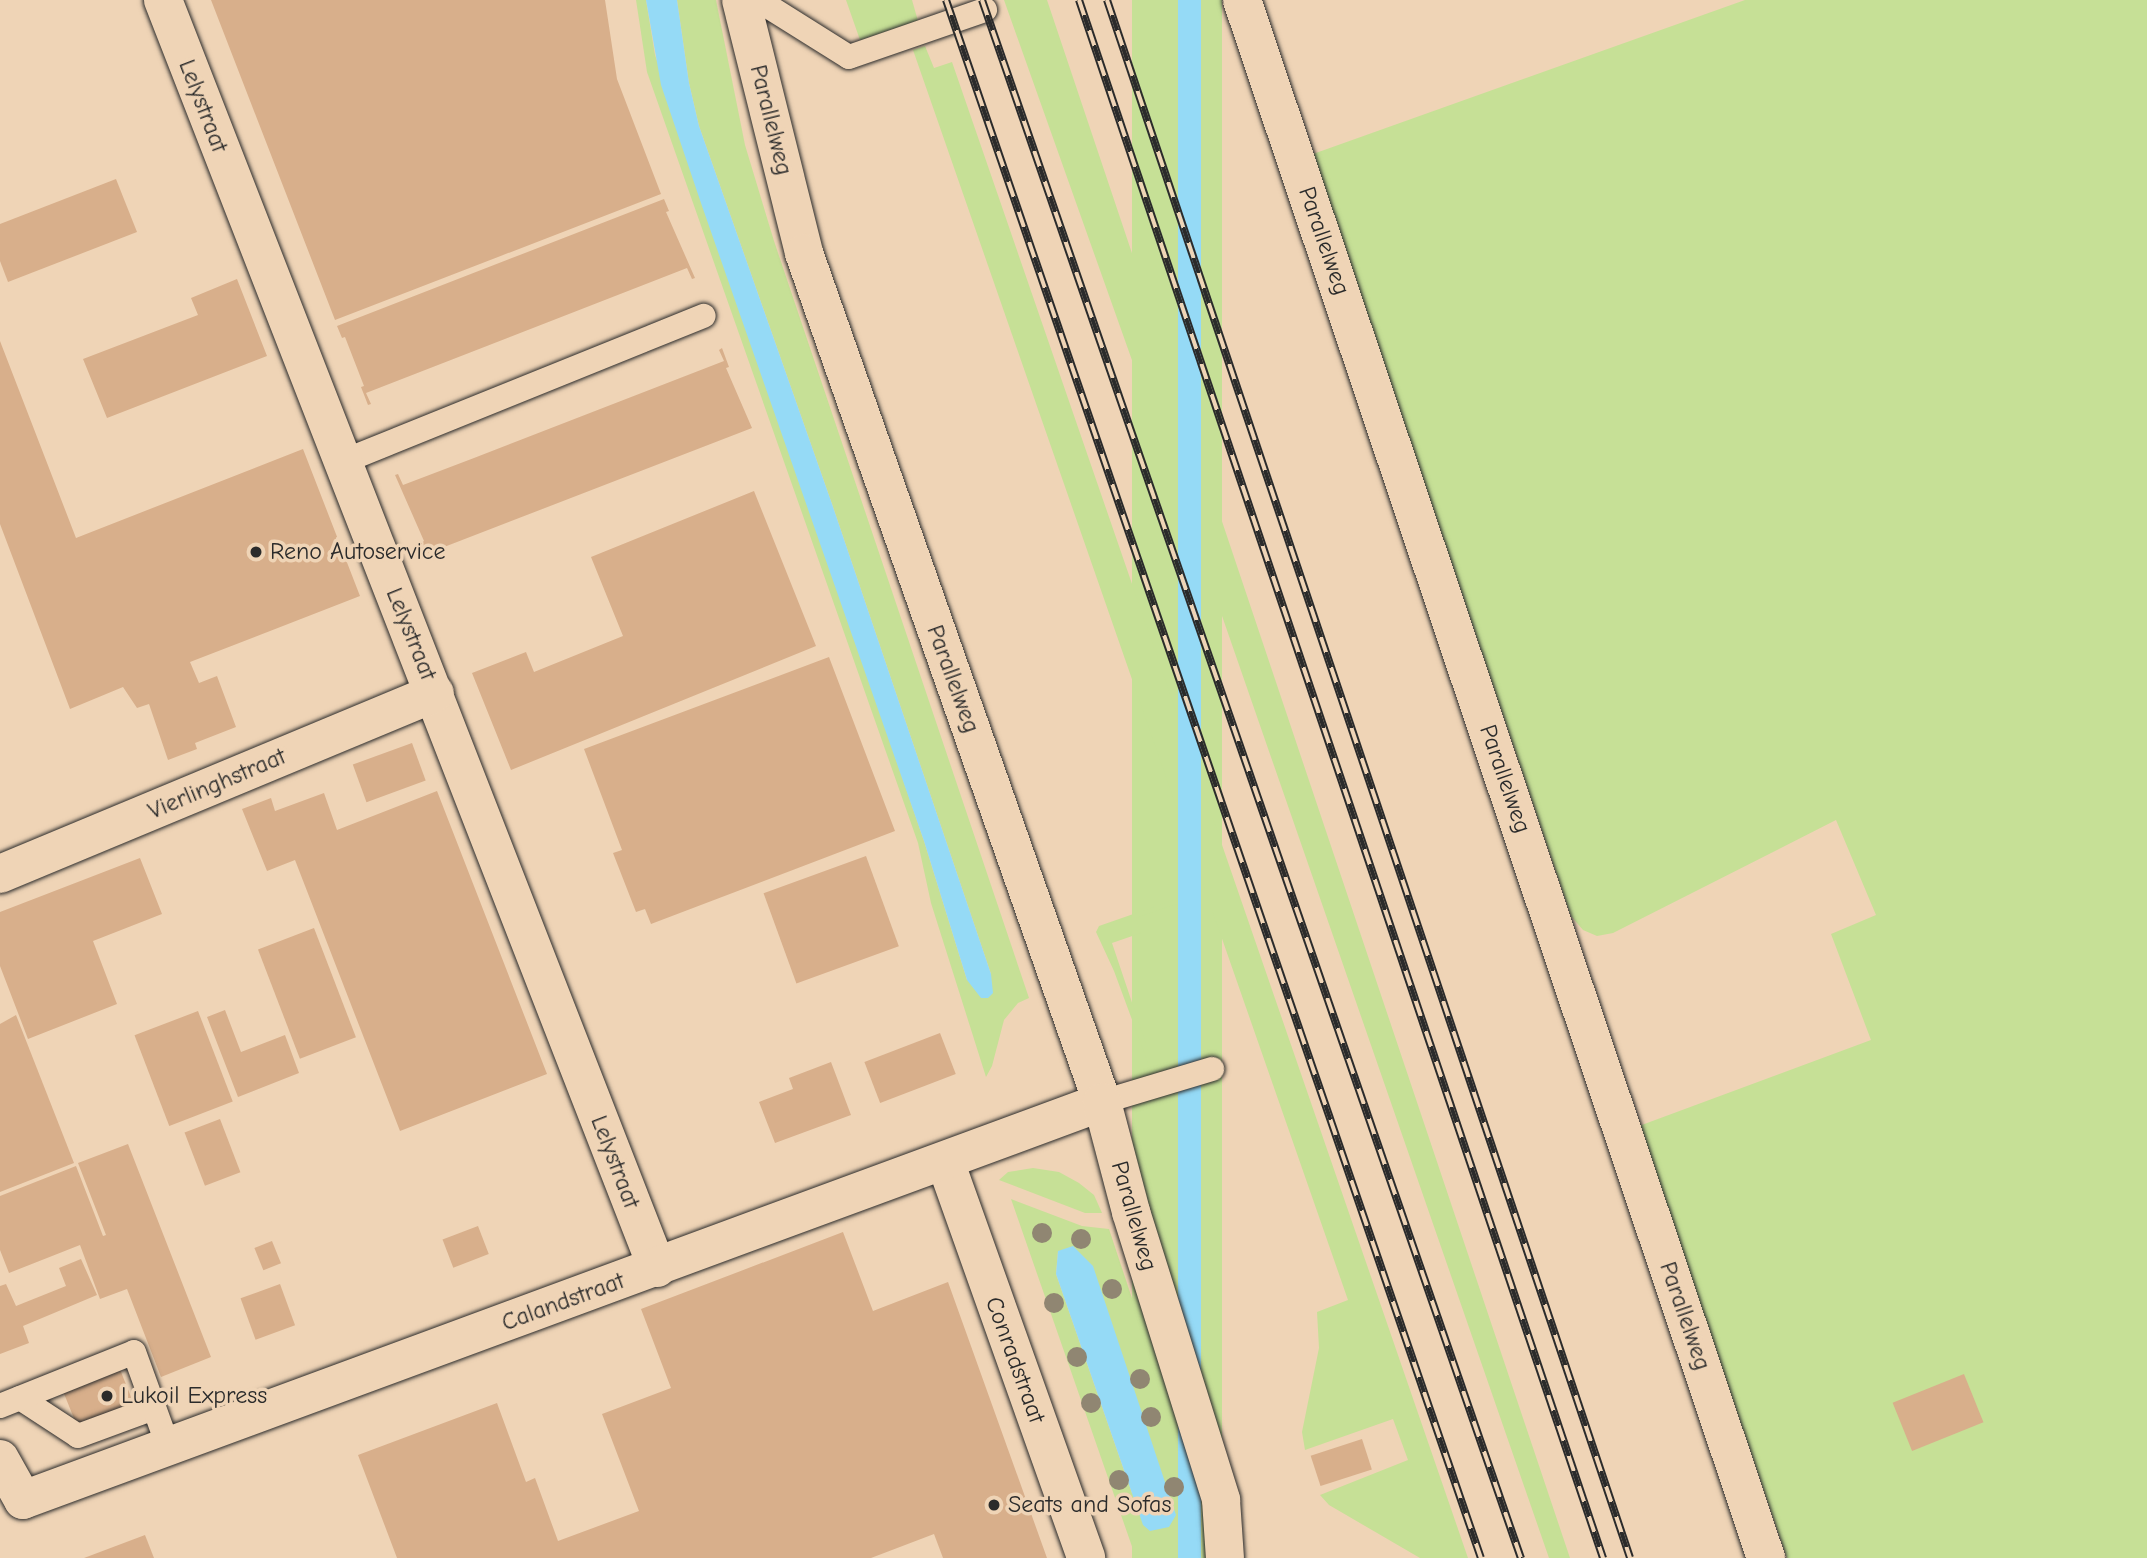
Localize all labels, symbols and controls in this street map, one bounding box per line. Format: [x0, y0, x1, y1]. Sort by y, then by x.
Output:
street label: Lelystraat [172, 55, 234, 157]
street label: Parallelweg [743, 62, 799, 178]
street label: Parallelweg [1292, 183, 1356, 299]
place label: Reno Autoservice [270, 538, 445, 566]
marker: Reno Autoservice [248, 544, 264, 560]
street label: Lelystraat [379, 584, 443, 684]
street label: Parallelweg [920, 621, 986, 737]
street label: Parallelweg [1473, 721, 1537, 837]
street label: Vierlinghstraat [144, 742, 290, 826]
street label: Lelystraat [584, 1111, 646, 1213]
street label: Parallelweg [1105, 1158, 1163, 1274]
street label: Parallelweg [1653, 1258, 1717, 1374]
street label: Calandstraat [498, 1267, 628, 1337]
street label: Conradstraat [979, 1293, 1051, 1427]
place label: Lukoil Express [121, 1382, 267, 1410]
marker: Lukoil Express [99, 1388, 115, 1404]
place label: Seats and Sofas [1008, 1491, 1171, 1519]
marker: Seats and Sofas [986, 1497, 1002, 1513]

